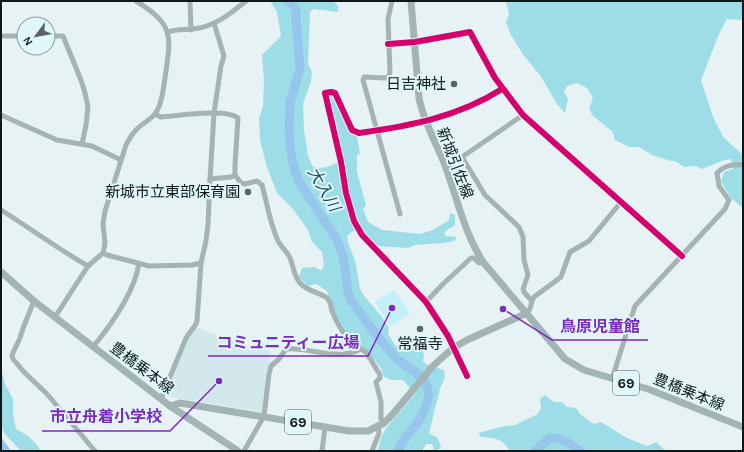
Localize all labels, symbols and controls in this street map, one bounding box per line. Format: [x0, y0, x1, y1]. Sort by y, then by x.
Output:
north arrow [16, 16, 56, 56]
text: N [20, 34, 36, 48]
place label: 日吉神社 [386, 75, 446, 93]
marker: 日吉神社 [449, 79, 459, 89]
street label: 新城引佐線 [433, 125, 477, 201]
water label: 大入川 [304, 163, 345, 216]
place label: 新城市立東部保育園 [105, 183, 240, 201]
marker: 新城市立東部保育園 [243, 187, 253, 197]
callout: 鳥原児童館 [552, 312, 648, 340]
text: 鳥原児童館 [560, 317, 640, 336]
marker: 常福寺 [415, 324, 425, 334]
callout: コミュニティー広場 [208, 328, 368, 356]
text: コミュニティー広場 [216, 333, 360, 352]
place label: 常福寺 [397, 335, 443, 353]
street label: 豊橋乗本線 [107, 338, 177, 398]
street label: 豊橋乗本線 [651, 370, 727, 414]
road number: 69 [613, 371, 639, 395]
callout: 市立舟着小学校 [42, 403, 170, 431]
text: 市立舟着小学校 [50, 407, 162, 426]
road number: 69 [285, 410, 311, 434]

